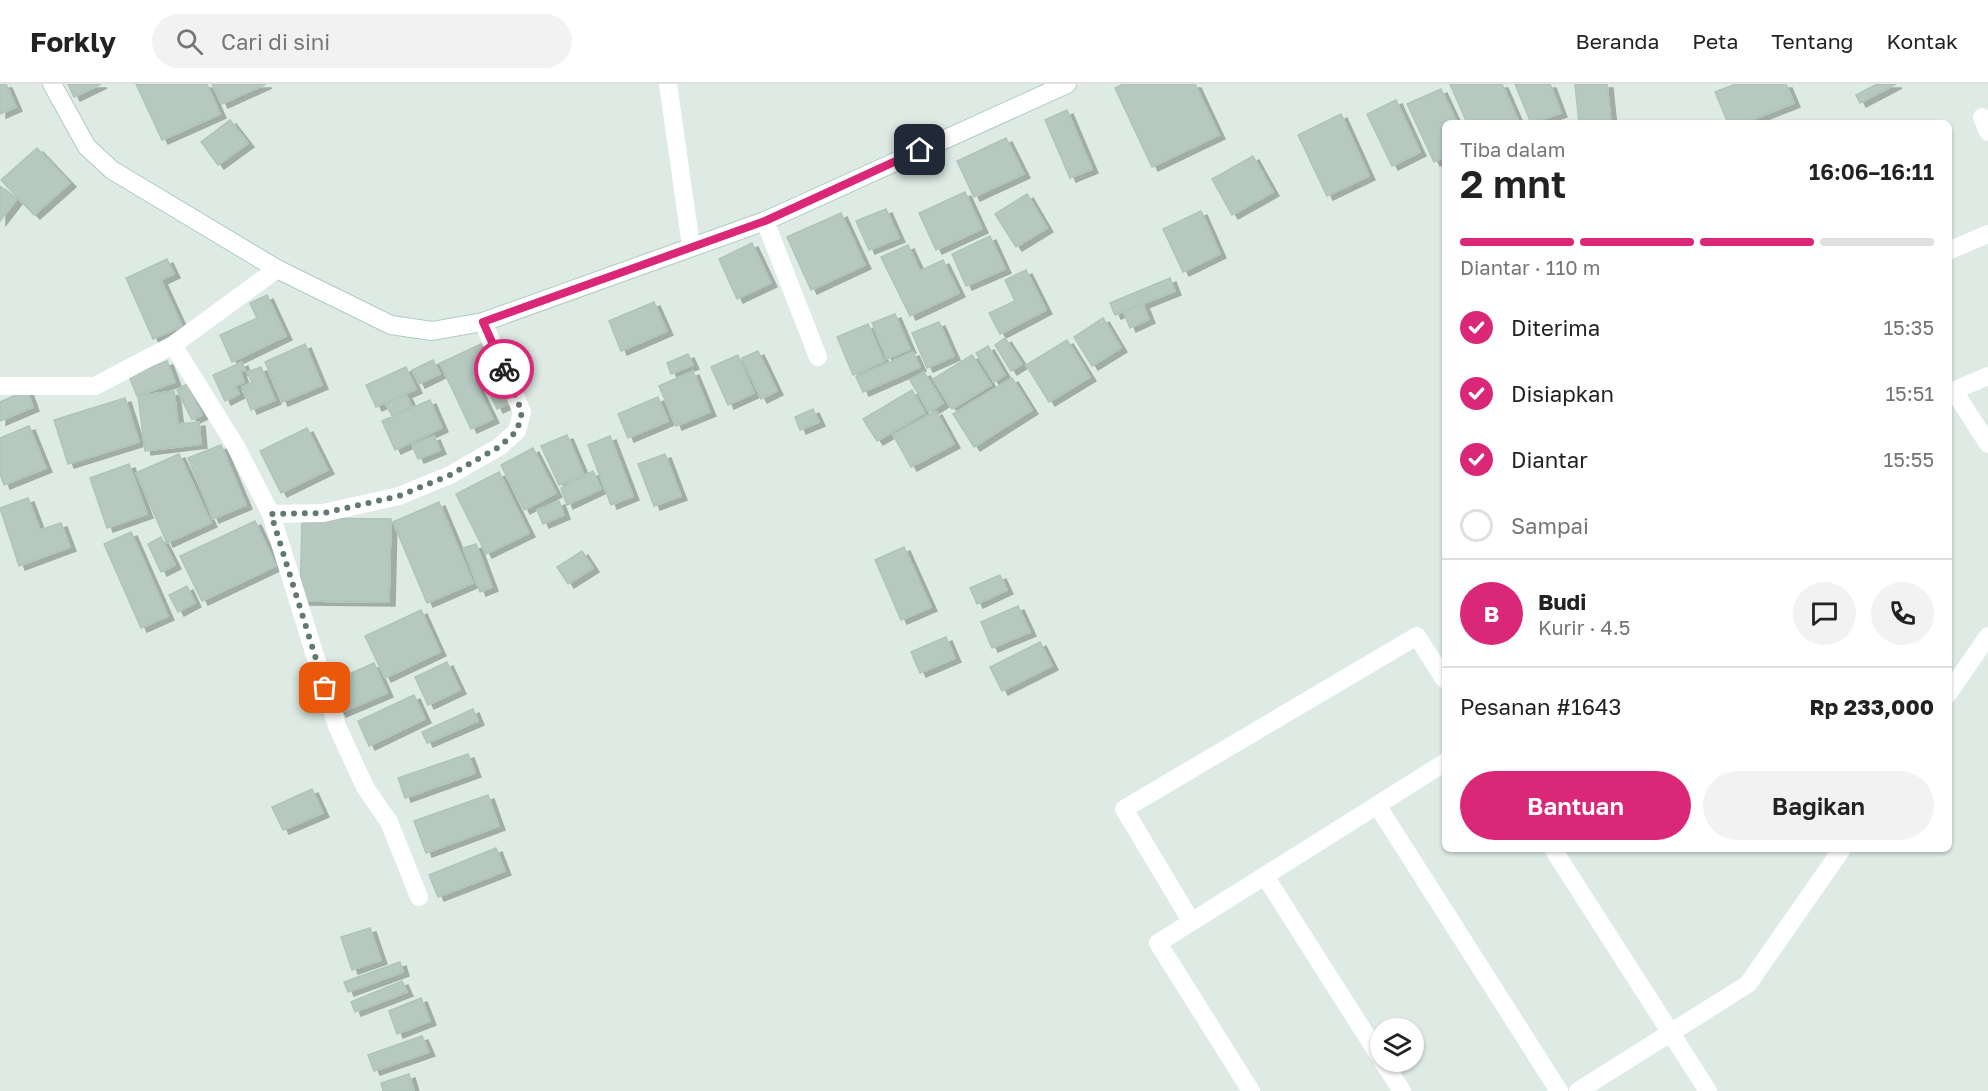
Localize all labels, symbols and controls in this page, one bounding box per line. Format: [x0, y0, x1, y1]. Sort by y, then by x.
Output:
search box [152, 14, 572, 68]
text: Forkly [30, 25, 116, 58]
icon: search [173, 25, 206, 58]
text: Cari di sini [221, 28, 330, 55]
text: Beranda [1576, 28, 1659, 54]
text: Peta [1692, 28, 1738, 54]
text: Tentang [1771, 28, 1853, 54]
text: Kontak [1886, 28, 1958, 54]
pin [894, 124, 945, 175]
icon: home [903, 133, 936, 166]
text: Tiba dalam [1460, 137, 1565, 161]
text: 16:06–16:11 [1809, 158, 1934, 185]
text: 2 mnt [1460, 160, 1566, 207]
text: Diantar · 110 m [1460, 255, 1600, 279]
icon: check [1460, 311, 1493, 344]
text: Diterima [1511, 314, 1600, 341]
text: 15:35 [1883, 315, 1934, 339]
courier [474, 339, 534, 399]
icon: bike [488, 353, 521, 386]
icon: check [1460, 377, 1493, 410]
text: Disiapkan [1511, 380, 1614, 407]
text: 15:51 [1885, 381, 1934, 405]
icon: check [1460, 443, 1493, 476]
text: Diantar [1511, 446, 1588, 473]
text: 15:55 [1884, 447, 1934, 471]
text: Sampai [1511, 512, 1589, 539]
button: chat [1793, 582, 1856, 645]
button: phone [1871, 582, 1934, 645]
text: Budi [1538, 588, 1586, 615]
text: B [1484, 600, 1499, 627]
text: Kurir · 4.5 [1538, 615, 1630, 639]
pin [299, 662, 350, 713]
icon: bag [308, 671, 341, 704]
text: Pesanan #1643 [1460, 693, 1621, 720]
text: Rp 233,000 [1809, 693, 1934, 720]
button: Bantuan [1460, 771, 1691, 840]
button: Bagikan [1703, 771, 1934, 840]
map controls [1370, 1018, 1424, 1072]
button: layers [1370, 1018, 1424, 1072]

